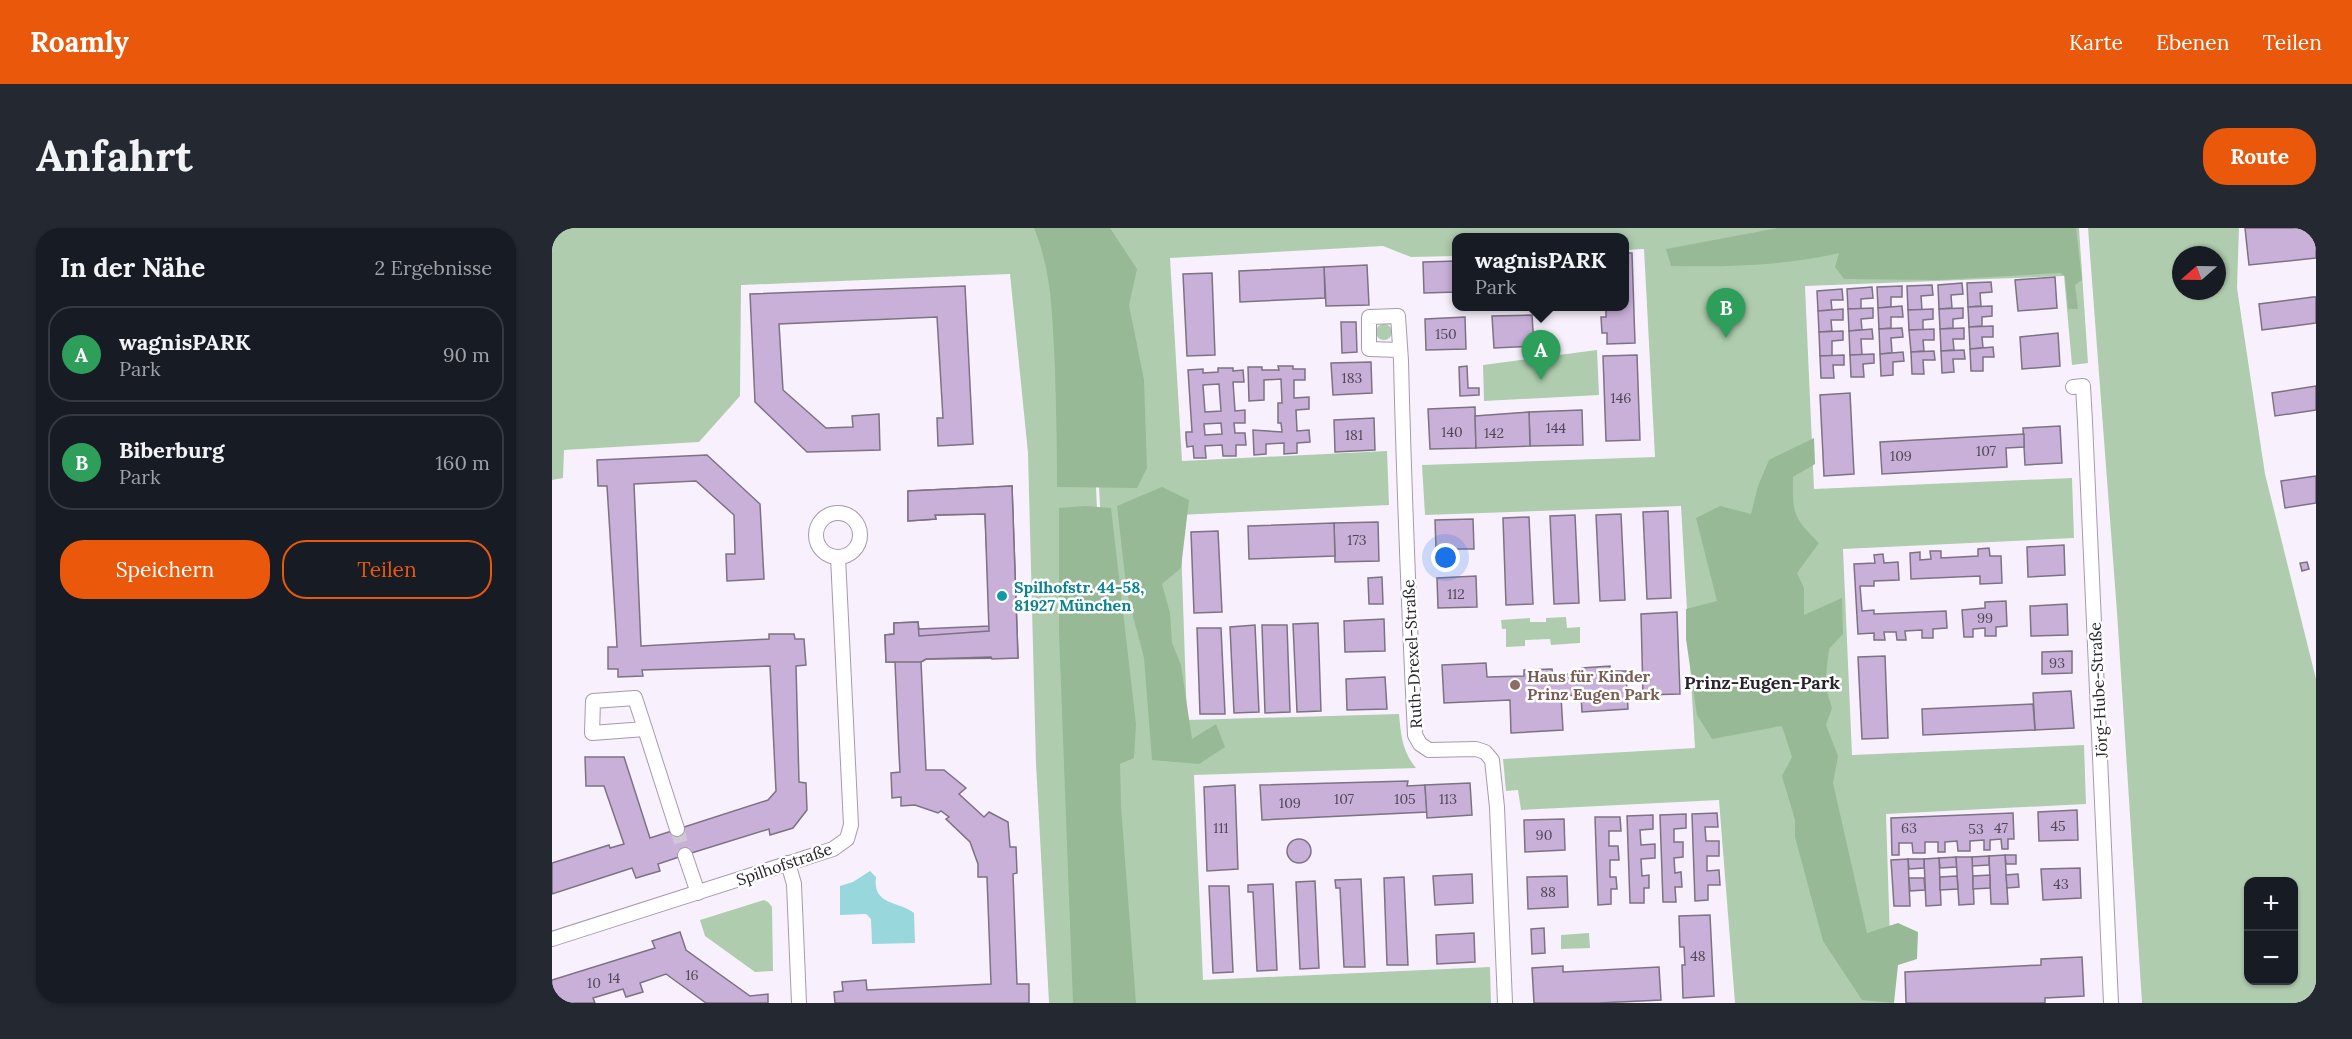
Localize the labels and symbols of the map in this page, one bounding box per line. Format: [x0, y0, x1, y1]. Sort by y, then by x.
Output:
north arrow [2172, 246, 2226, 300]
pin: B [1706, 288, 1746, 338]
house number: 150 [1435, 325, 1457, 343]
pin: A [1522, 330, 1560, 380]
house number: 183 [1342, 369, 1363, 387]
house number: 146 [1611, 389, 1631, 407]
house number: 144 [1546, 419, 1567, 437]
house number: 140 [1441, 423, 1463, 441]
house number: 142 [1484, 424, 1504, 442]
house number: 181 [1345, 426, 1363, 444]
house number: 107 [1976, 442, 1997, 460]
house number: 109 [1890, 447, 1912, 465]
house number: 173 [1347, 531, 1367, 549]
your location [1431, 543, 1460, 572]
place label: Spilhofstr. 44-58, 81927 München [1014, 577, 1144, 615]
street label: Ruth-Drexel-Straße [1398, 579, 1426, 729]
house number: 112 [1447, 585, 1465, 603]
marker: Spilhofstr. 44-58, 81927 München [995, 589, 1009, 603]
house number: 99 [1977, 609, 1993, 627]
street label: Jörg-Hube-Straße [2084, 621, 2112, 759]
house number: 93 [2049, 654, 2065, 672]
place label: Haus für Kinder Prinz Eugen Park [1527, 666, 1660, 704]
district label: Prinz-Eugen-Park [1684, 671, 1840, 694]
marker: Haus für Kinder Prinz Eugen Park [1508, 678, 1522, 692]
house number: 107 [1334, 790, 1355, 808]
house number: 105 [1394, 790, 1416, 808]
house number: 113 [1439, 790, 1457, 808]
house number: 109 [1279, 794, 1301, 812]
house number: 45 [2050, 817, 2066, 835]
house number: 111 [1213, 819, 1229, 837]
house number: 63 [1901, 819, 1917, 837]
house number: 47 [1994, 819, 2009, 837]
house number: 53 [1968, 820, 1984, 838]
house number: 90 [1536, 826, 1552, 844]
street label: Spilhofstraße [734, 838, 835, 890]
house number: 43 [2053, 875, 2069, 893]
house number: 88 [1540, 883, 1556, 901]
house number: 48 [1690, 947, 1706, 965]
house number: 16 [685, 966, 699, 984]
house number: 14 [608, 969, 621, 987]
house number: 10 [587, 974, 601, 992]

